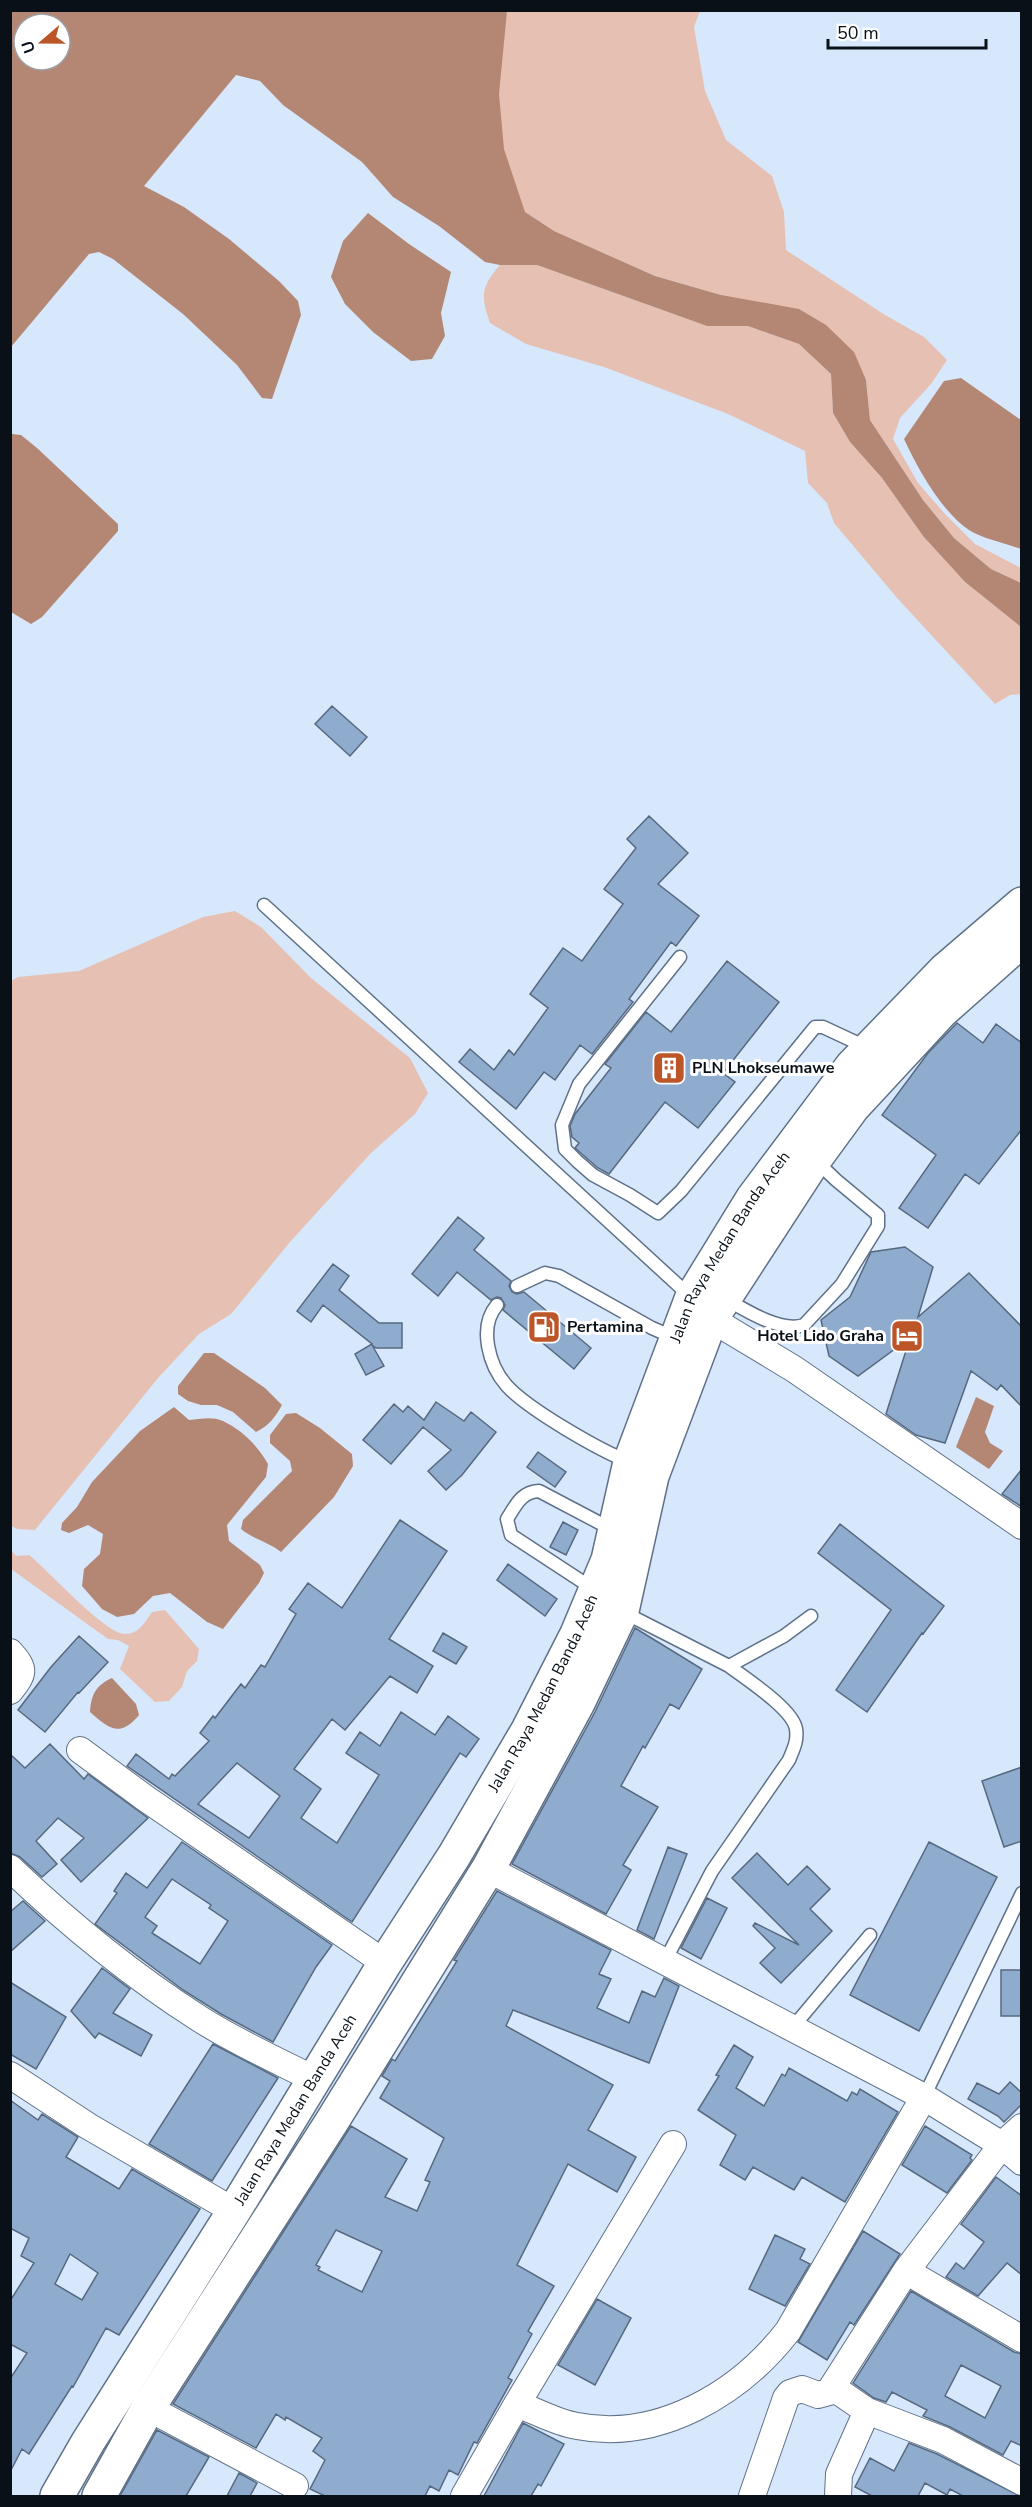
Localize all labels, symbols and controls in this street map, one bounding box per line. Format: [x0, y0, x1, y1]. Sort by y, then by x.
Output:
north arrow [12, 12, 72, 72]
scale bar [828, 12, 986, 50]
text: 50 m [837, 21, 879, 45]
text: U [16, 37, 41, 56]
building icon: PLN Lhokseumawe [651, 1050, 687, 1086]
place label: PLN Lhokseumawe [692, 1057, 835, 1079]
street label: Jalan Raya Medan Banda Aceh [664, 1147, 795, 1347]
fuel station icon: Pertamina [526, 1309, 562, 1345]
place label: Pertamina [567, 1316, 644, 1338]
hotel icon: Hotel Lido Graha [889, 1318, 925, 1354]
place label: Hotel Lido Graha [757, 1325, 884, 1347]
street label: Jalan Raya Medan Banda Aceh [482, 1591, 603, 1797]
street label: Jalan Raya Medan Banda Aceh [229, 2010, 362, 2210]

